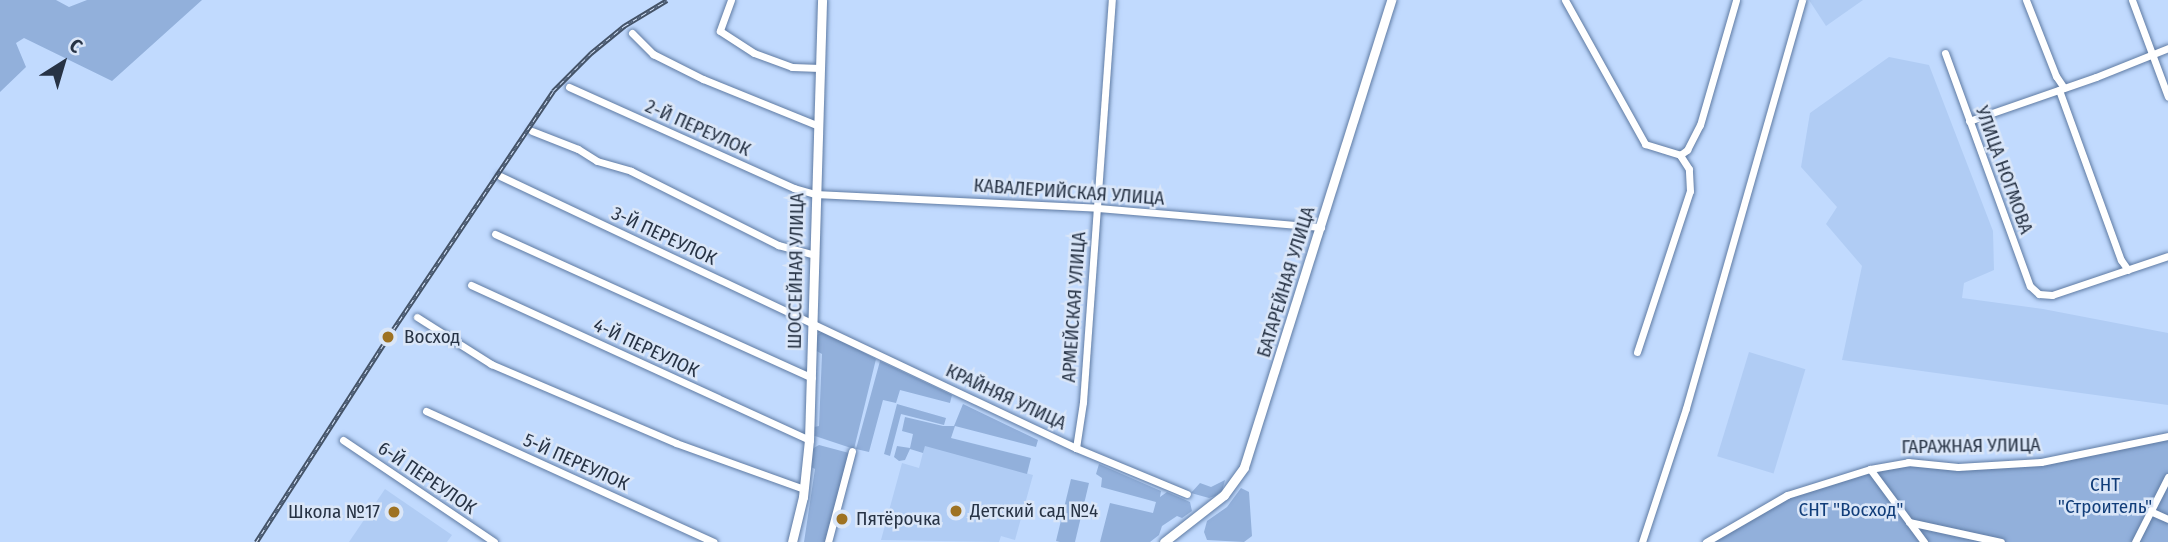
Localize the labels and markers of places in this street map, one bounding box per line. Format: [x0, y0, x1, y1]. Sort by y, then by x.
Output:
place label: Восход [404, 326, 460, 348]
marker: Восход [378, 327, 398, 347]
place label: Детский сад №4 [970, 500, 1098, 522]
place label: Школа №17 [288, 501, 380, 523]
marker: Детский сад №4 [948, 503, 964, 519]
marker: Школа №17 [386, 504, 402, 520]
place label: Пятёрочка [856, 508, 941, 530]
marker: Пятёрочка [834, 511, 850, 527]

